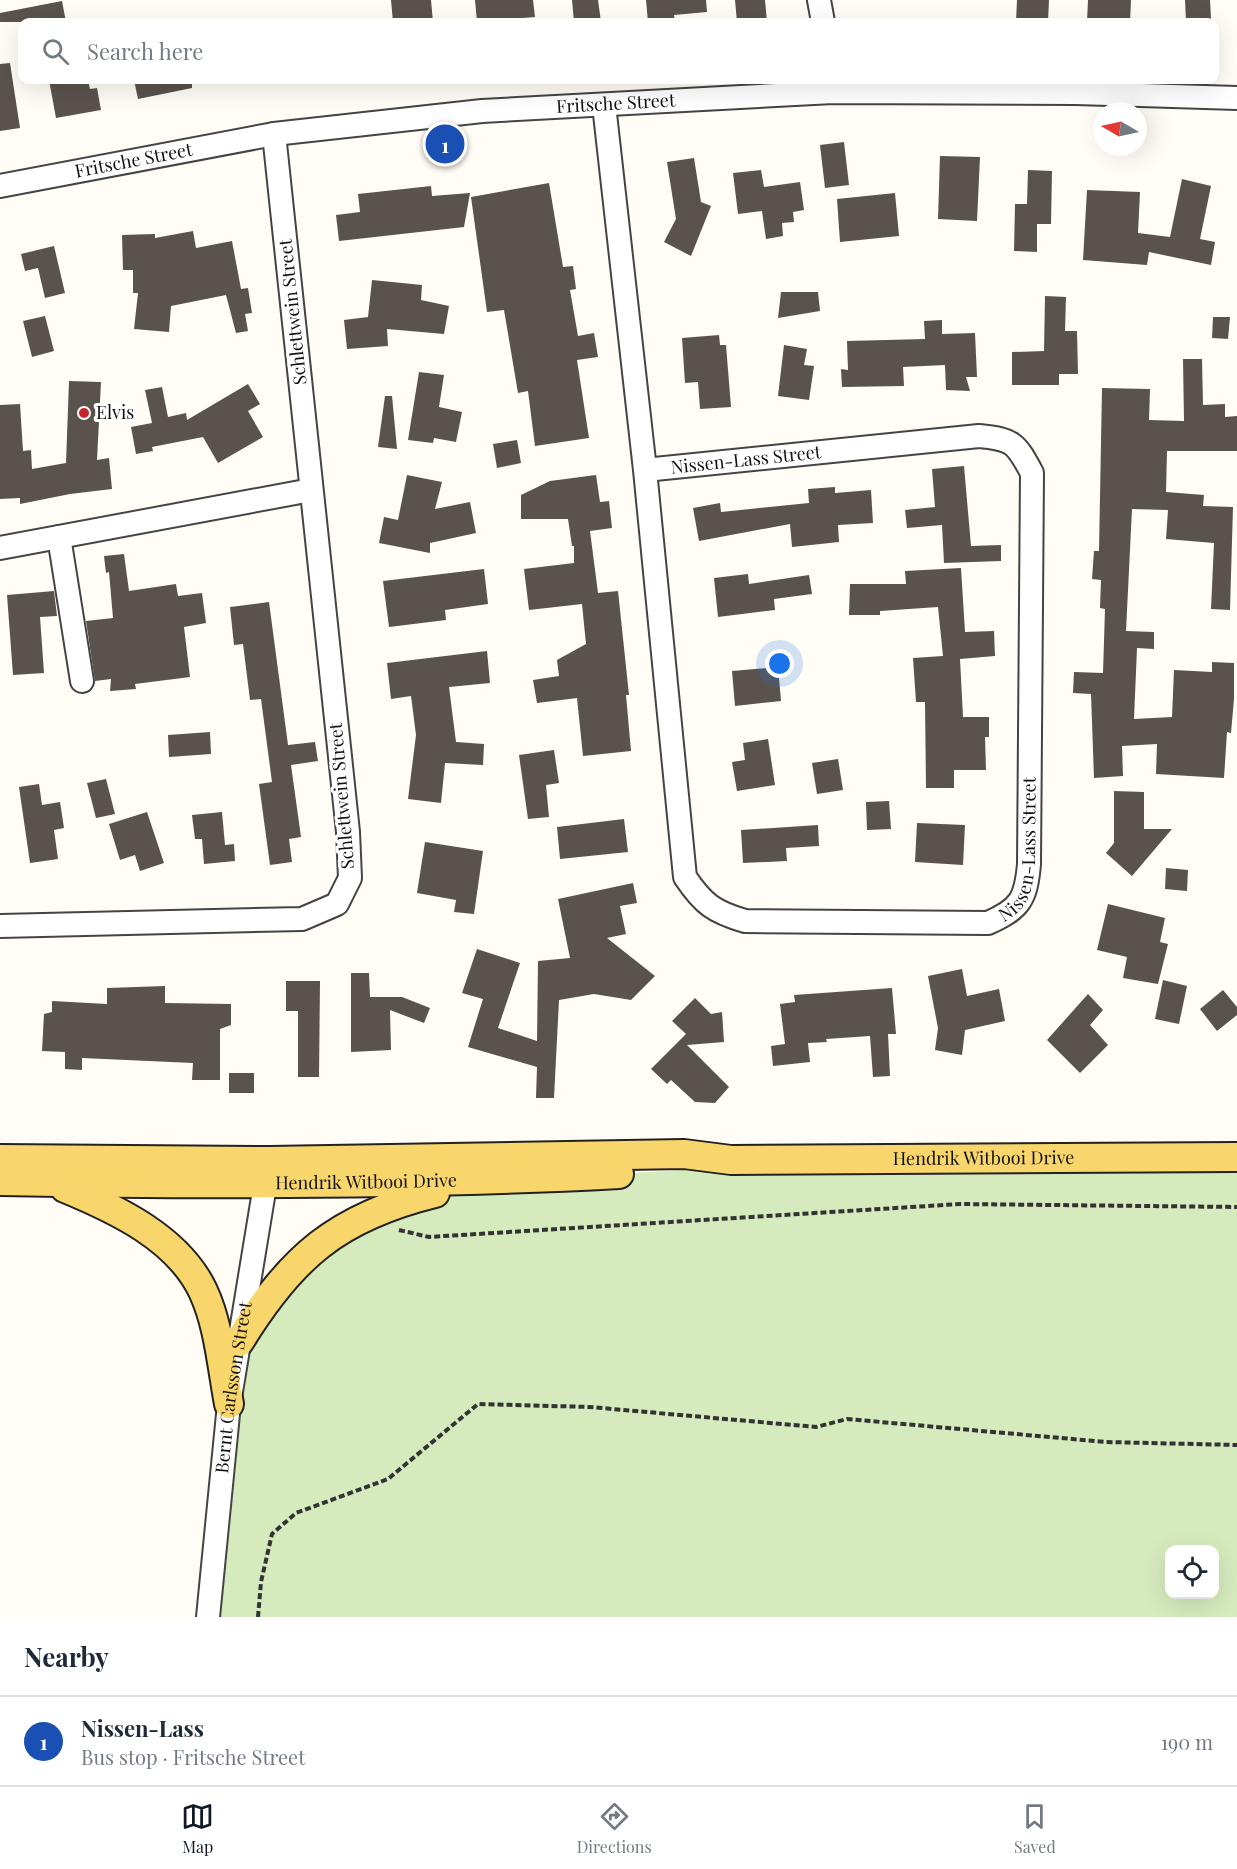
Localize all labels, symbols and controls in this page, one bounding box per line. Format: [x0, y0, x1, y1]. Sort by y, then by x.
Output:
search box [18, 18, 1219, 84]
icon: search [39, 35, 72, 68]
text: Search here [87, 36, 203, 66]
street label: Fritsche Street [555, 88, 676, 118]
north arrow [1093, 102, 1147, 156]
pin: 1 [426, 122, 464, 166]
street label: Fritsche Street [73, 137, 195, 183]
street label: Schlettwein Street [272, 237, 312, 386]
place label: Elvis [96, 400, 134, 424]
marker: Elvis [77, 406, 91, 420]
street label: Nissen-Lass Street [670, 439, 823, 479]
your location [765, 649, 794, 678]
street label: Schlettwein Street [323, 721, 359, 870]
street label: Nissen-Lass Street [994, 776, 1041, 927]
street label: Hendrik Witbooi Drive [893, 1145, 1074, 1170]
street label: Hendrik Witbooi Drive [275, 1168, 457, 1194]
street label: Bernt Carlsson Street [209, 1299, 257, 1474]
map controls [1165, 1545, 1219, 1599]
button: locate [1165, 1545, 1219, 1599]
text: Nearby [24, 1639, 109, 1674]
text: Nissen-Lass [81, 1713, 204, 1743]
text: 1 [40, 1728, 47, 1755]
text: 190 m [1161, 1728, 1213, 1755]
text: Bus stop · Fritsche Street [81, 1743, 305, 1770]
tab: Map [181, 1800, 214, 1857]
tab: Directions [577, 1800, 652, 1857]
tab: Saved [1014, 1800, 1056, 1857]

